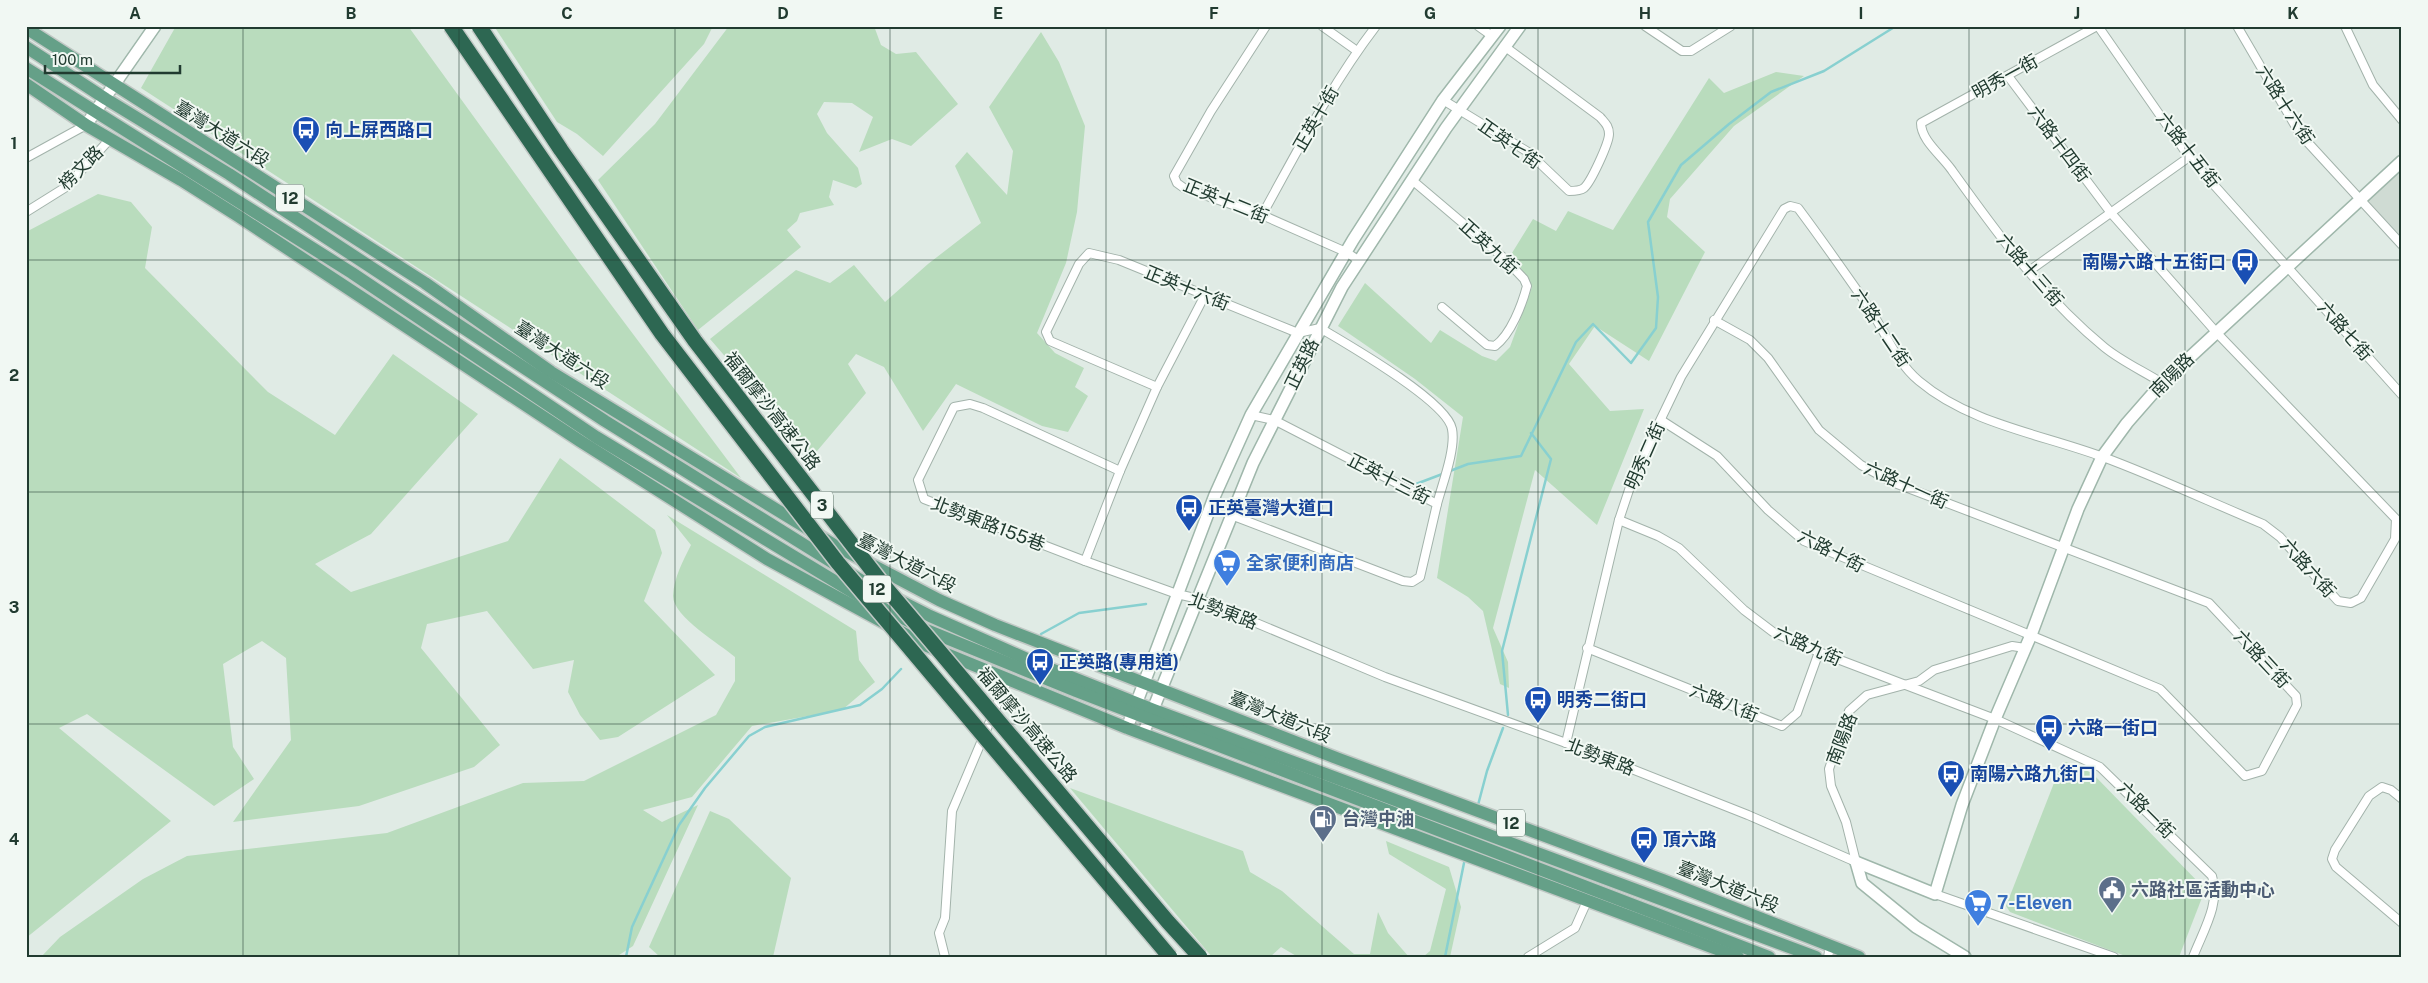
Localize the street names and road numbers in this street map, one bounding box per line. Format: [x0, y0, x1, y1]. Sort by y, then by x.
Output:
street label: 明秀一街 [1968, 50, 2041, 103]
street label: 六路十六街 [2252, 61, 2319, 148]
street label: 正英十街 [1288, 82, 1343, 155]
street label: 臺灣大道六段 [171, 96, 274, 171]
street label: 六路十四街 [2024, 101, 2095, 186]
street label: 六路十五街 [2152, 108, 2224, 192]
street label: 正英七街 [1475, 114, 1546, 173]
street label: 榜文路 [54, 141, 107, 194]
street label: 正英十二街 [1181, 174, 1272, 227]
road number: 12 [276, 184, 304, 212]
street label: 正英九街 [1456, 215, 1523, 279]
street label: 六路十三街 [1993, 229, 2068, 311]
street label: 正英十六街 [1142, 261, 1233, 314]
street label: 六路十二街 [1848, 285, 1915, 371]
street label: 六路七街 [2314, 297, 2377, 365]
street label: 臺灣大道六段 [511, 316, 613, 393]
street label: 正英路 [1280, 335, 1323, 393]
street label: 福爾摩沙高速公路 [720, 347, 825, 474]
street label: 南陽路 [2145, 348, 2198, 401]
street label: 明秀二街 [1620, 419, 1669, 493]
street label: 正英十三街 [1344, 449, 1434, 508]
street label: 六路十一街 [1861, 457, 1952, 512]
road number: 3 [811, 492, 833, 518]
street label: 北勢東路155巷 [928, 492, 1048, 555]
street label: 六路十街 [1794, 525, 1868, 576]
street label: 臺灣大道六段 [854, 529, 960, 596]
street label: 六路六街 [2276, 534, 2340, 601]
road number: 12 [863, 576, 891, 602]
street label: 北勢東路 [1186, 588, 1261, 633]
street label: 六路九街 [1771, 621, 1845, 670]
street label: 六路三街 [2230, 625, 2295, 692]
street label: 福爾摩沙高速公路 [973, 663, 1082, 787]
street label: 六路八街 [1687, 679, 1761, 726]
street label: 臺灣大道六段 [1226, 687, 1334, 747]
street label: 南陽路 [1822, 710, 1861, 768]
street label: 北勢東路 [1563, 734, 1638, 779]
street label: 六路一街 [2113, 777, 2179, 843]
road number: 12 [1497, 810, 1525, 836]
street label: 臺灣大道六段 [1674, 857, 1782, 917]

